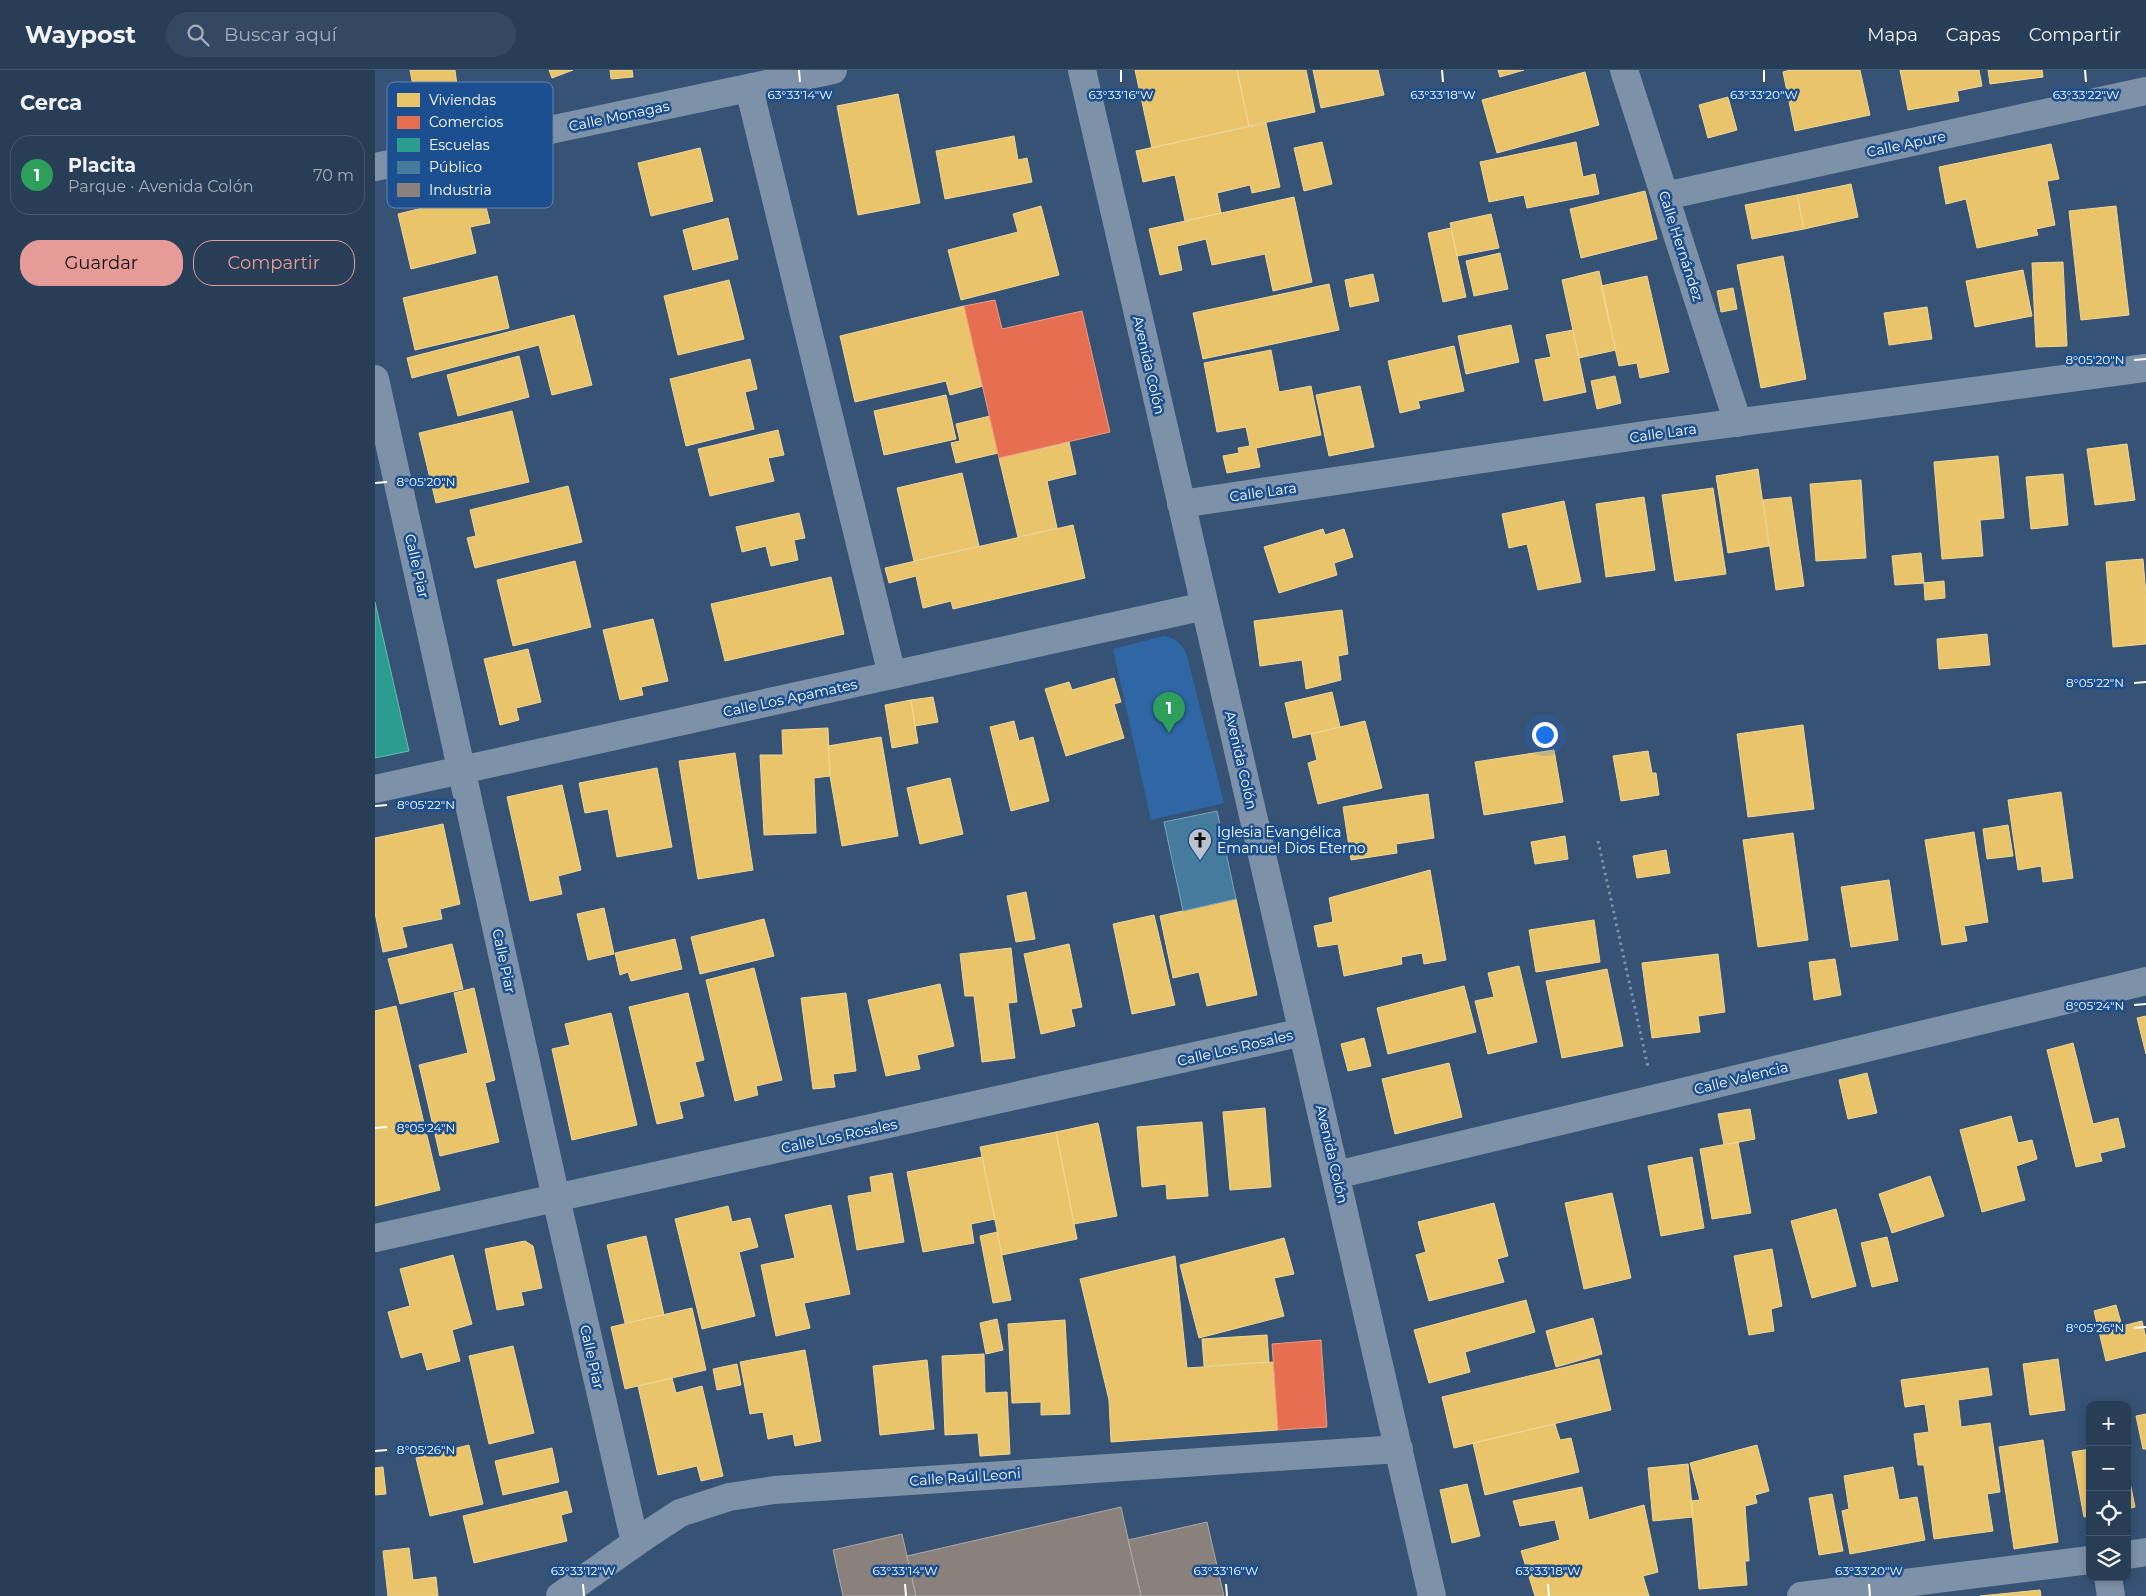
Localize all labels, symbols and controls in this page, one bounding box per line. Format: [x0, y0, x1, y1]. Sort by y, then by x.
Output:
search box [166, 12, 516, 57]
text: Waypost [25, 20, 136, 49]
icon: search [184, 21, 212, 49]
text: Buscar aquí [224, 23, 337, 46]
text: Mapa [1867, 24, 1918, 46]
text: Capas [1946, 24, 2001, 46]
text: Compartir [2029, 24, 2121, 46]
legend [387, 82, 553, 208]
text: 63°33'14"W [767, 87, 833, 102]
text: 63°33'16"W [1089, 87, 1153, 102]
text: 63°33'18"W [1410, 87, 1476, 102]
text: 63°33'20"W [1730, 87, 1798, 102]
text: 63°33'22"W [2053, 87, 2119, 102]
text: Cerca [20, 90, 82, 115]
text: Viviendas [429, 91, 496, 109]
street label: Calle Monagas [567, 97, 671, 135]
text: Comercios [429, 113, 503, 131]
street label: Calle Apure [1865, 127, 1947, 161]
text: Escuelas [429, 136, 490, 154]
text: Placita [68, 154, 136, 177]
text: Público [429, 158, 482, 176]
text: 1 [34, 166, 40, 185]
text: 70 m [313, 166, 354, 185]
text: Parque · Avenida Colón [68, 177, 254, 196]
text: Industria [429, 181, 492, 199]
street label: Calle Hernández [1655, 188, 1707, 304]
button: Guardar [20, 240, 183, 286]
button: Compartir [193, 240, 355, 286]
street label: Avenida Colón [1129, 314, 1169, 416]
text: 8°05'20"N [2065, 352, 2125, 367]
street label: Calle Lara [1628, 419, 1698, 447]
text: 8°05'20"N [396, 474, 456, 489]
street label: Calle Lara [1228, 478, 1298, 506]
street label: Calle Piar [401, 532, 433, 600]
street label: Calle Los Apamates [721, 675, 859, 721]
text: 8°05'22"N [2066, 675, 2124, 690]
pin: 1 [1153, 692, 1185, 733]
street label: Avenida Colón [1221, 709, 1261, 811]
your location [1532, 722, 1558, 748]
text: 8°05'22"N [397, 797, 455, 812]
place label: Iglesia Evangélica Emanuel Dios Eterno [1217, 823, 1366, 857]
church icon: Iglesia Evangélica Emanuel Dios Eterno [1187, 827, 1213, 861]
street label: Calle Piar [488, 927, 520, 995]
text: 8°05'24"N [2066, 998, 2124, 1013]
street label: Calle Los Rosales [1175, 1026, 1295, 1070]
street label: Calle Valencia [1692, 1058, 1790, 1098]
street label: Avenida Colón [1312, 1103, 1352, 1205]
street label: Calle Los Rosales [779, 1115, 899, 1157]
text: 8°05'24"N [397, 1120, 455, 1135]
text: 8°05'26"N [2066, 1320, 2124, 1335]
street label: Calle Piar [576, 1323, 608, 1391]
map controls [2086, 1401, 2131, 1581]
button: + [2086, 1401, 2131, 1446]
text: 8°05'26"N [397, 1442, 455, 1457]
button: − [2086, 1446, 2131, 1491]
street label: Calle Raúl Leoni [909, 1464, 1021, 1490]
button: locate [2086, 1491, 2131, 1536]
button: layers [2086, 1536, 2131, 1581]
text: 63°33'12"W [551, 1563, 615, 1578]
text: 63°33'14"W [872, 1563, 938, 1578]
text: 63°33'16"W [1194, 1563, 1258, 1578]
text: 63°33'18"W [1515, 1563, 1581, 1578]
text: 63°33'20"W [1835, 1563, 1903, 1578]

